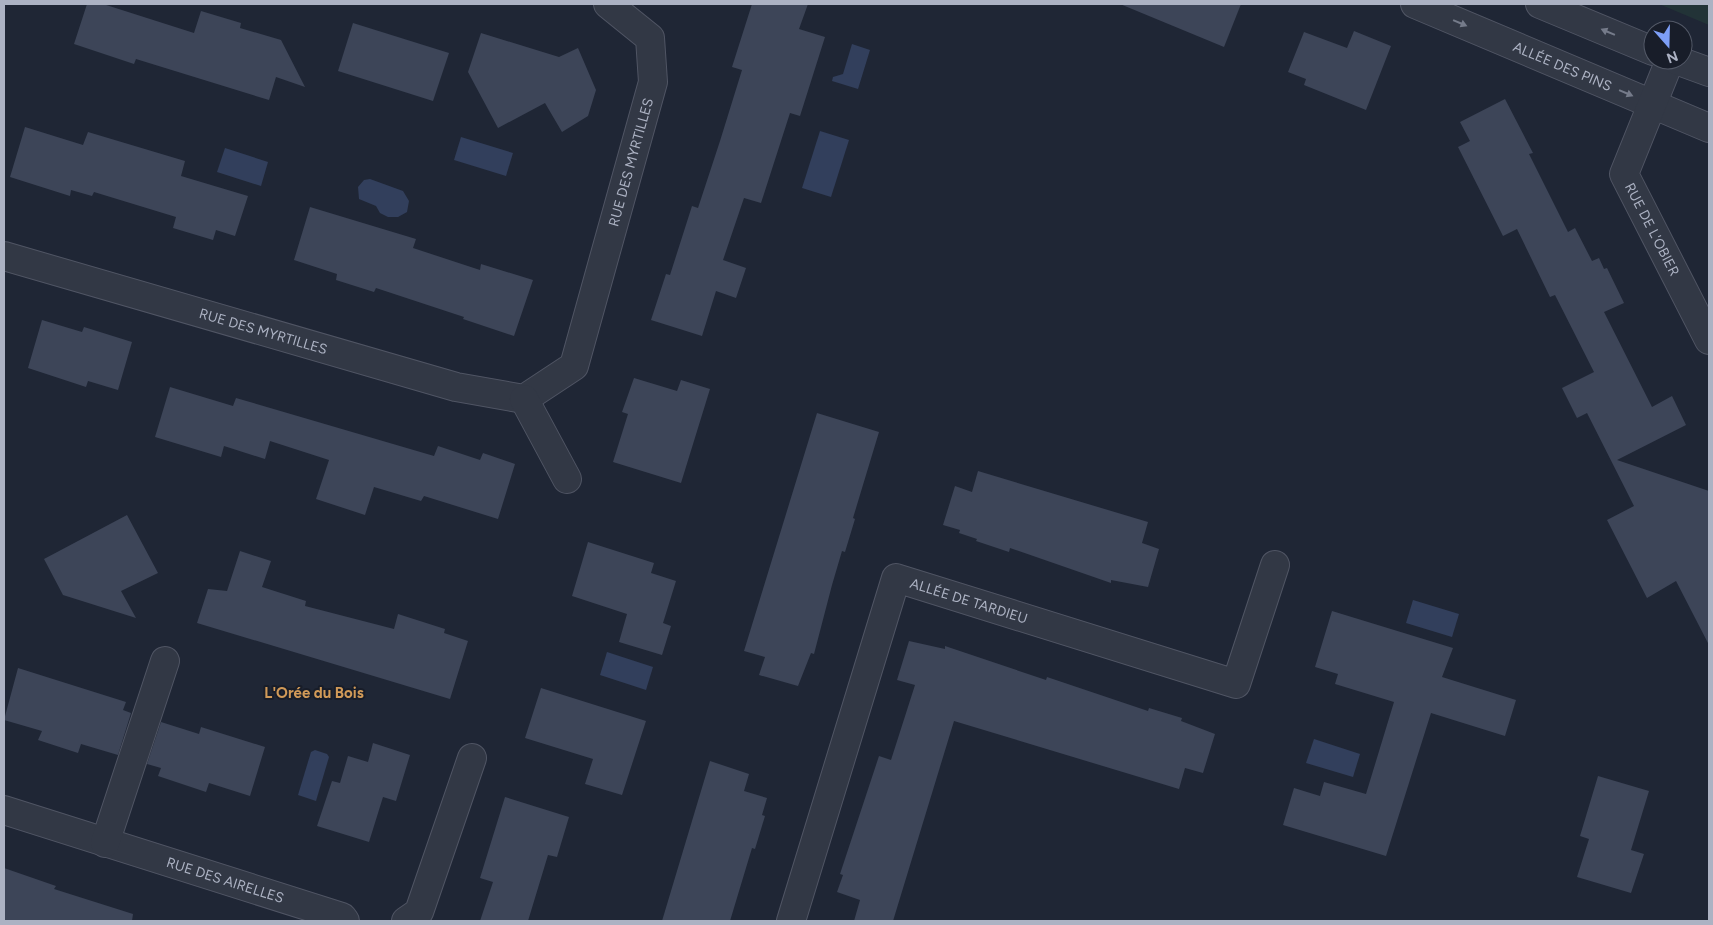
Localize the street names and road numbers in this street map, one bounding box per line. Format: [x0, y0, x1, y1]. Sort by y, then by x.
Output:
street label: ALLÉE DES PINS [1511, 38, 1614, 95]
street label: RUE DES MYRTILLES [605, 96, 657, 228]
street label: RUE DE L'OBIER [1621, 180, 1683, 279]
street label: RUE DES MYRTILLES [197, 305, 329, 358]
street label: ALLÉE DE TARDIEU [908, 574, 1030, 627]
street label: RUE DES AIRELLES [164, 853, 286, 907]

